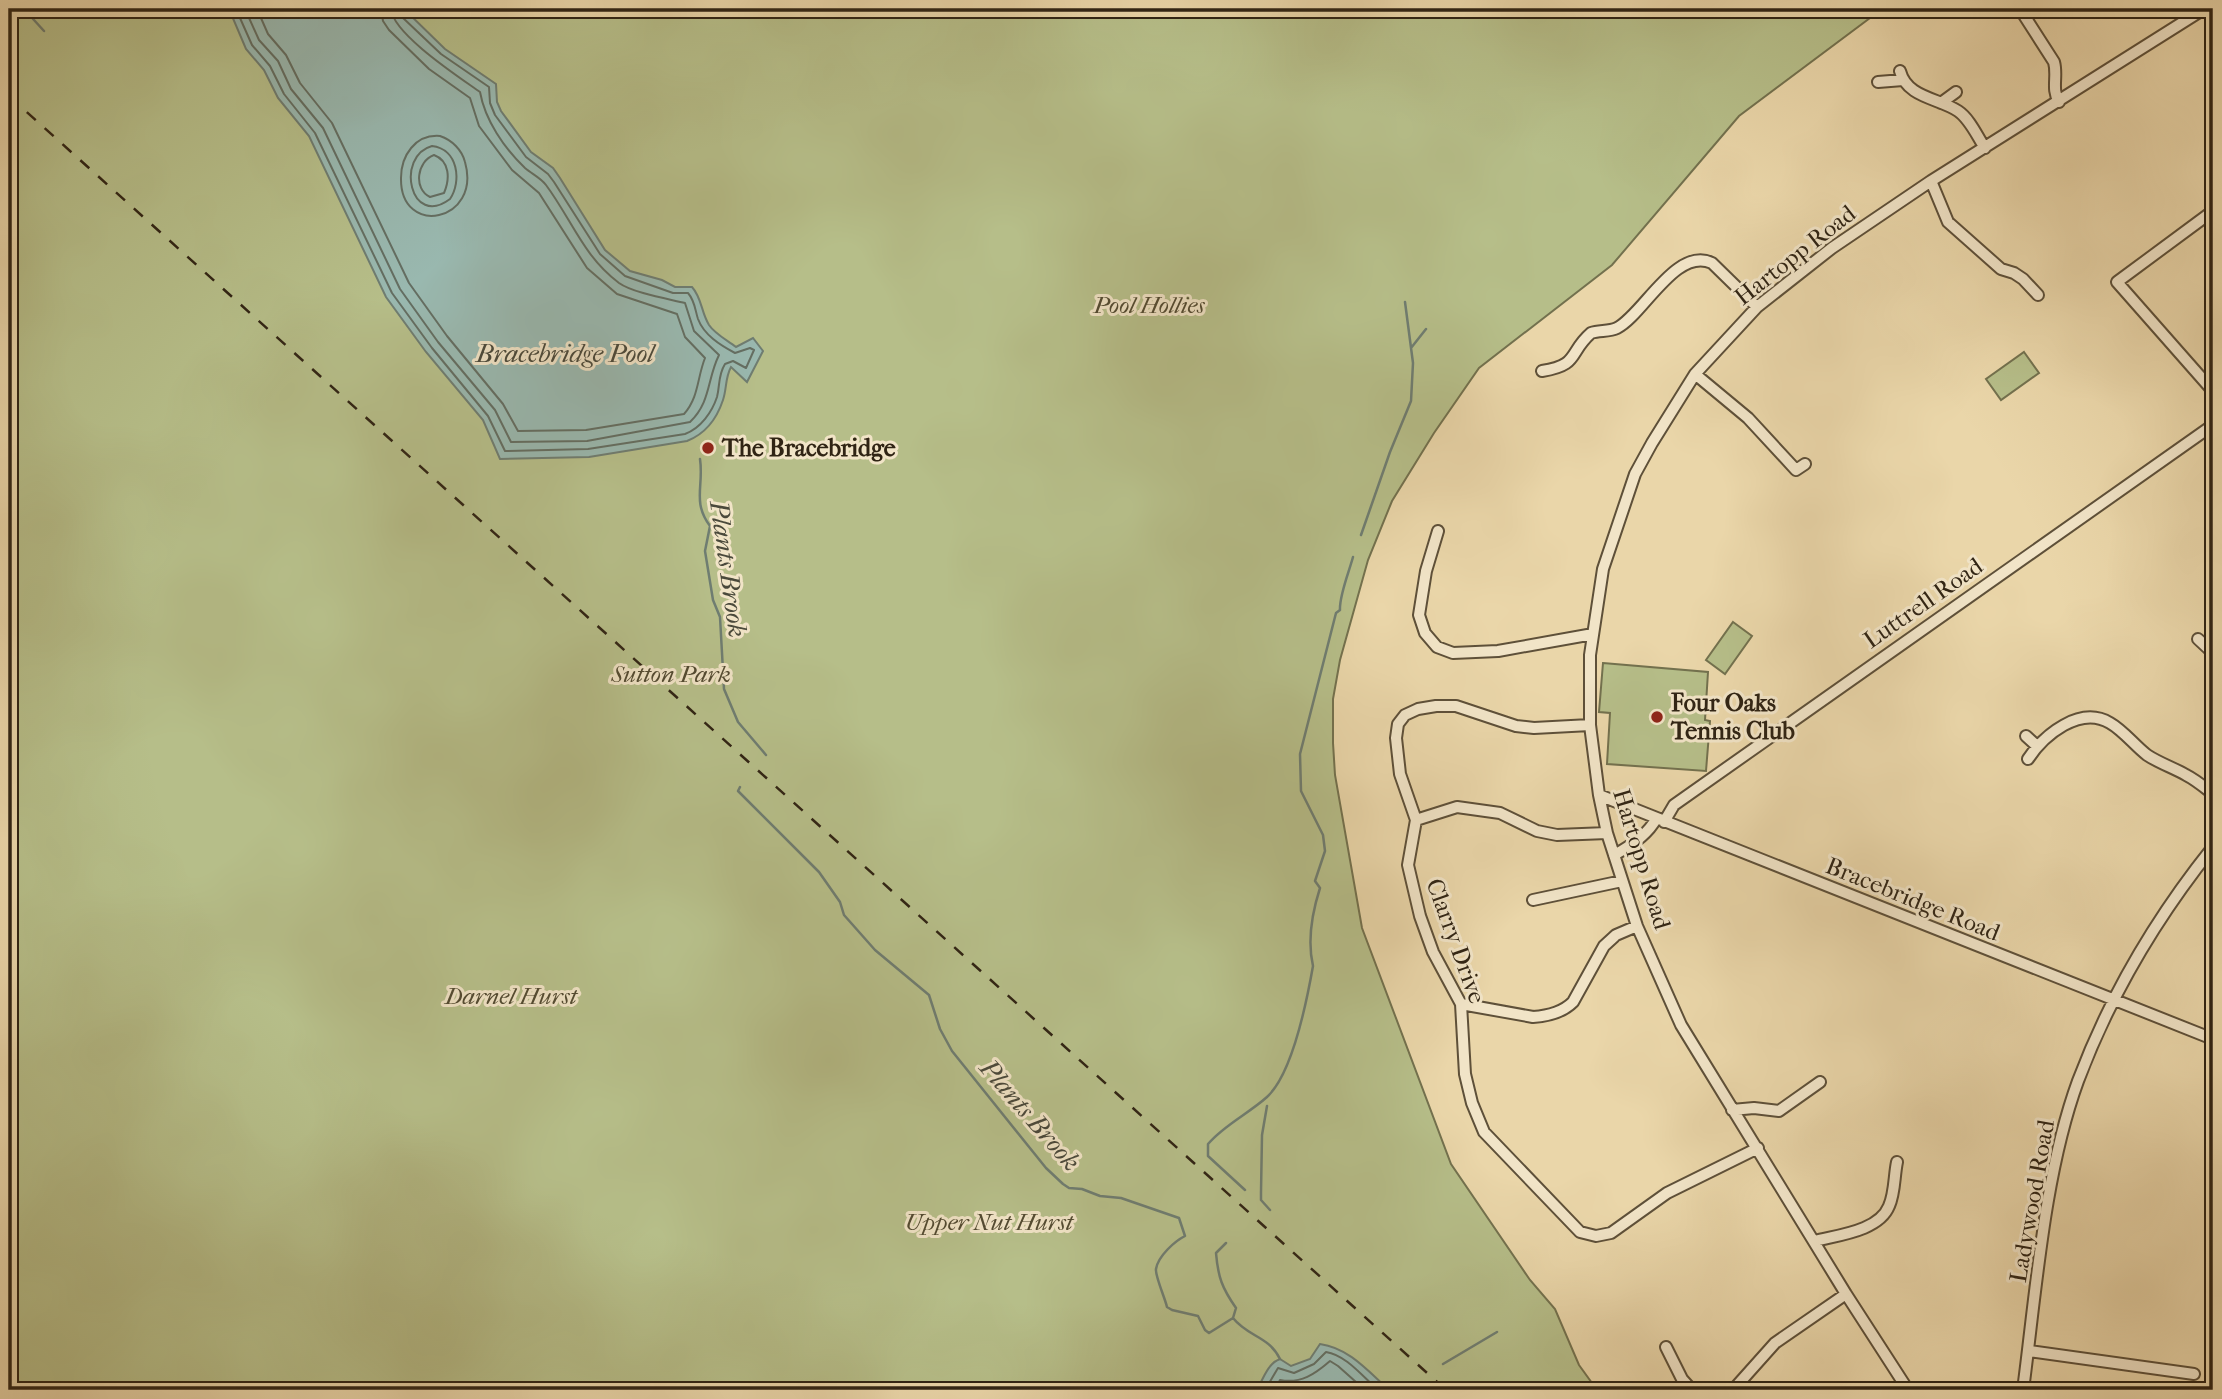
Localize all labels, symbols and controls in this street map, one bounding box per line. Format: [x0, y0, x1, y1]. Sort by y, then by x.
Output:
street label: Hartopp Road [1729, 199, 1862, 311]
park label: Pool Hollies [1092, 291, 1205, 319]
water label: Bracebridge Pool [474, 338, 657, 369]
place label: The Bracebridge [721, 434, 896, 462]
marker: The Bracebridge [700, 440, 716, 456]
water label: Plants Brook [703, 498, 753, 639]
street label: Luttrell Road [1858, 551, 1989, 654]
park label: Sutton Park [610, 660, 731, 688]
place label: Four Oaks Tennis Club [1670, 689, 1795, 745]
marker: Four Oaks Tennis Club [1649, 709, 1665, 725]
street label: Hartopp Road [1607, 785, 1677, 934]
street label: Bracebridge Road [1822, 851, 2005, 947]
street label: Clarry Drive [1420, 875, 1492, 1007]
park label: Darnel Hurst [443, 982, 579, 1010]
water label: Plants Brook [973, 1052, 1087, 1177]
street label: Ladywood Road [2004, 1117, 2060, 1284]
park label: Upper Nut Hurst [905, 1208, 1075, 1236]

